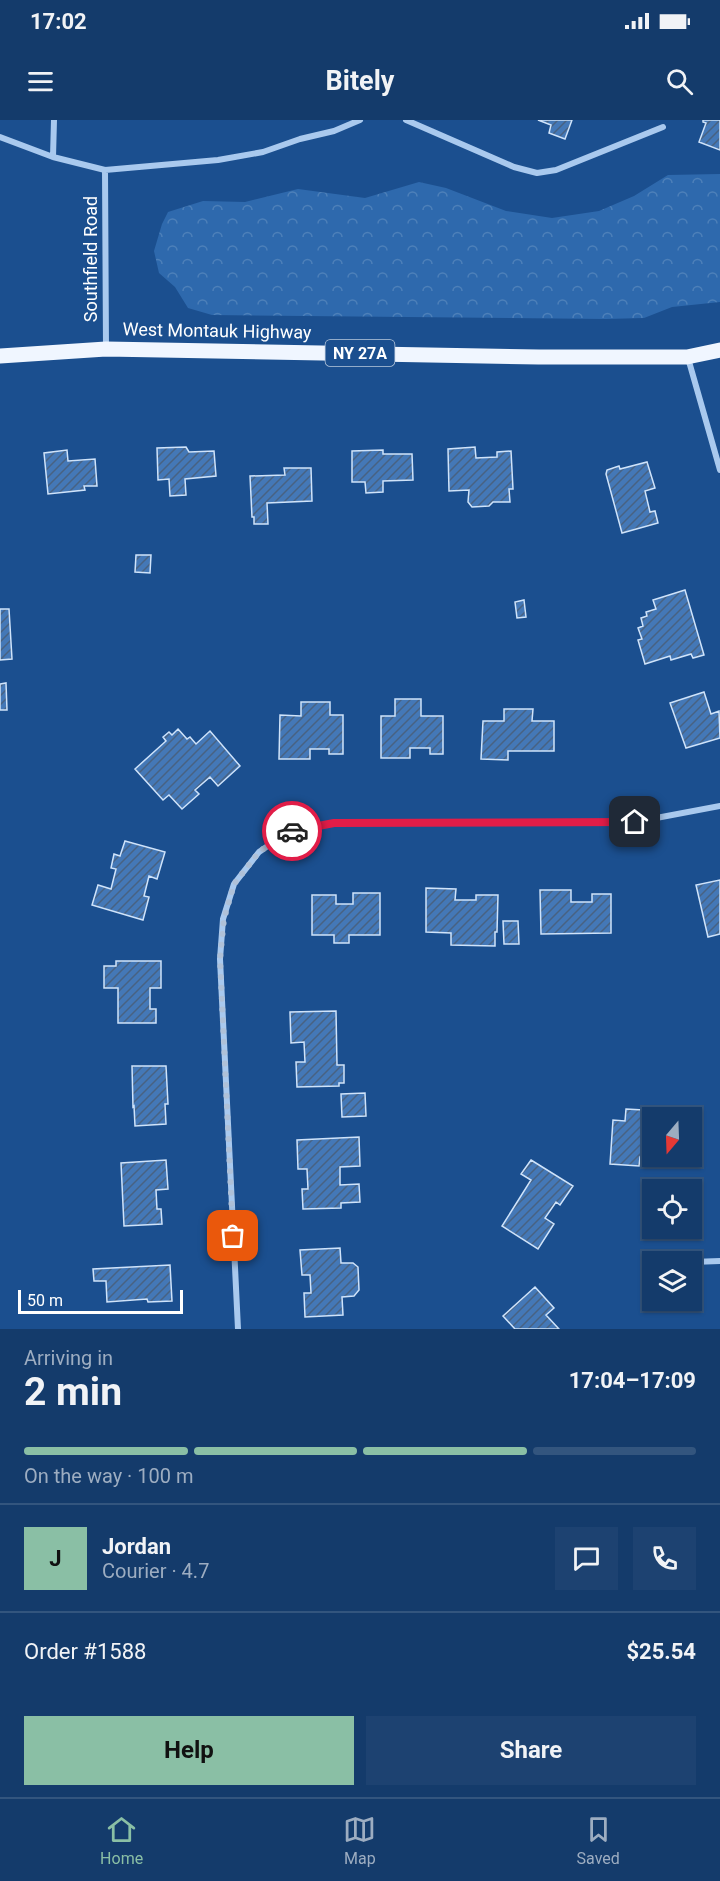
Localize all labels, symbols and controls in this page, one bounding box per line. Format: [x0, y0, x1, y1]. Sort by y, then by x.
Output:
text: 17:02 [30, 9, 87, 34]
icon: menu [24, 65, 57, 98]
text: Bitely [326, 65, 394, 97]
icon: search [663, 65, 696, 98]
street label: Southfield Road [80, 196, 101, 322]
street label: West Montauk Highway [122, 318, 312, 343]
road number: NY 27A [326, 340, 394, 366]
pin [609, 796, 660, 847]
courier [262, 801, 322, 861]
icon: home [618, 805, 651, 838]
icon: car [276, 815, 309, 848]
north arrow [642, 1107, 702, 1167]
map controls [642, 1107, 702, 1311]
button: locate [642, 1179, 702, 1239]
pin [207, 1210, 258, 1261]
icon: bag [216, 1219, 249, 1252]
button: layers [642, 1251, 702, 1311]
scale bar [18, 1287, 183, 1314]
text: 50 m [27, 1291, 63, 1310]
text: Arriving in [24, 1346, 113, 1370]
text: 17:04–17:09 [569, 1368, 696, 1393]
text: 2 min [24, 1369, 122, 1415]
text: On the way · 100 m [24, 1464, 193, 1488]
button: chat [555, 1527, 618, 1590]
button: phone [633, 1527, 696, 1590]
text: Jordan [102, 1534, 171, 1559]
text: J [49, 1546, 62, 1571]
text: Courier · 4.7 [102, 1559, 209, 1583]
text: Order #1588 [24, 1639, 146, 1664]
text: $25.54 [627, 1639, 696, 1664]
button: Help [24, 1716, 354, 1785]
button: Share [366, 1716, 696, 1785]
tab: Home [100, 1813, 143, 1868]
tab: Map [343, 1813, 376, 1868]
tab: Saved [577, 1813, 620, 1868]

